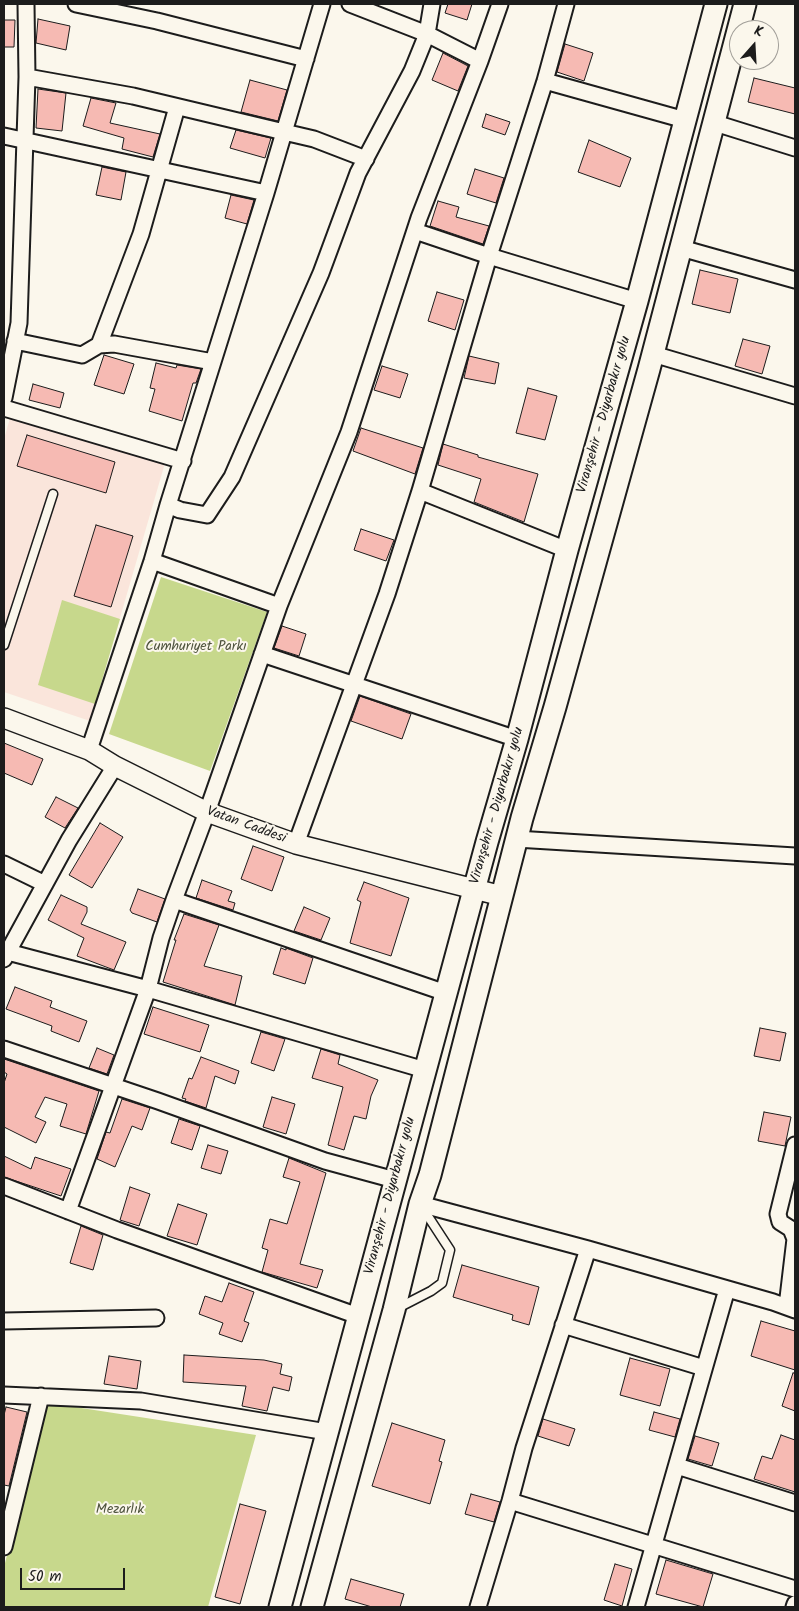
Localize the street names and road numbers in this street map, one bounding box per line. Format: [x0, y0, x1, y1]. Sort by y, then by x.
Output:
street label: Viranşehir - Diyarbakır yolu [575, 335, 635, 495]
street label: Viranşehir - Diyarbakır yolu [468, 726, 528, 886]
street label: Vatan Caddesi [204, 804, 288, 848]
street label: Viranşehir - Diyarbakır yolu [362, 1115, 420, 1277]

